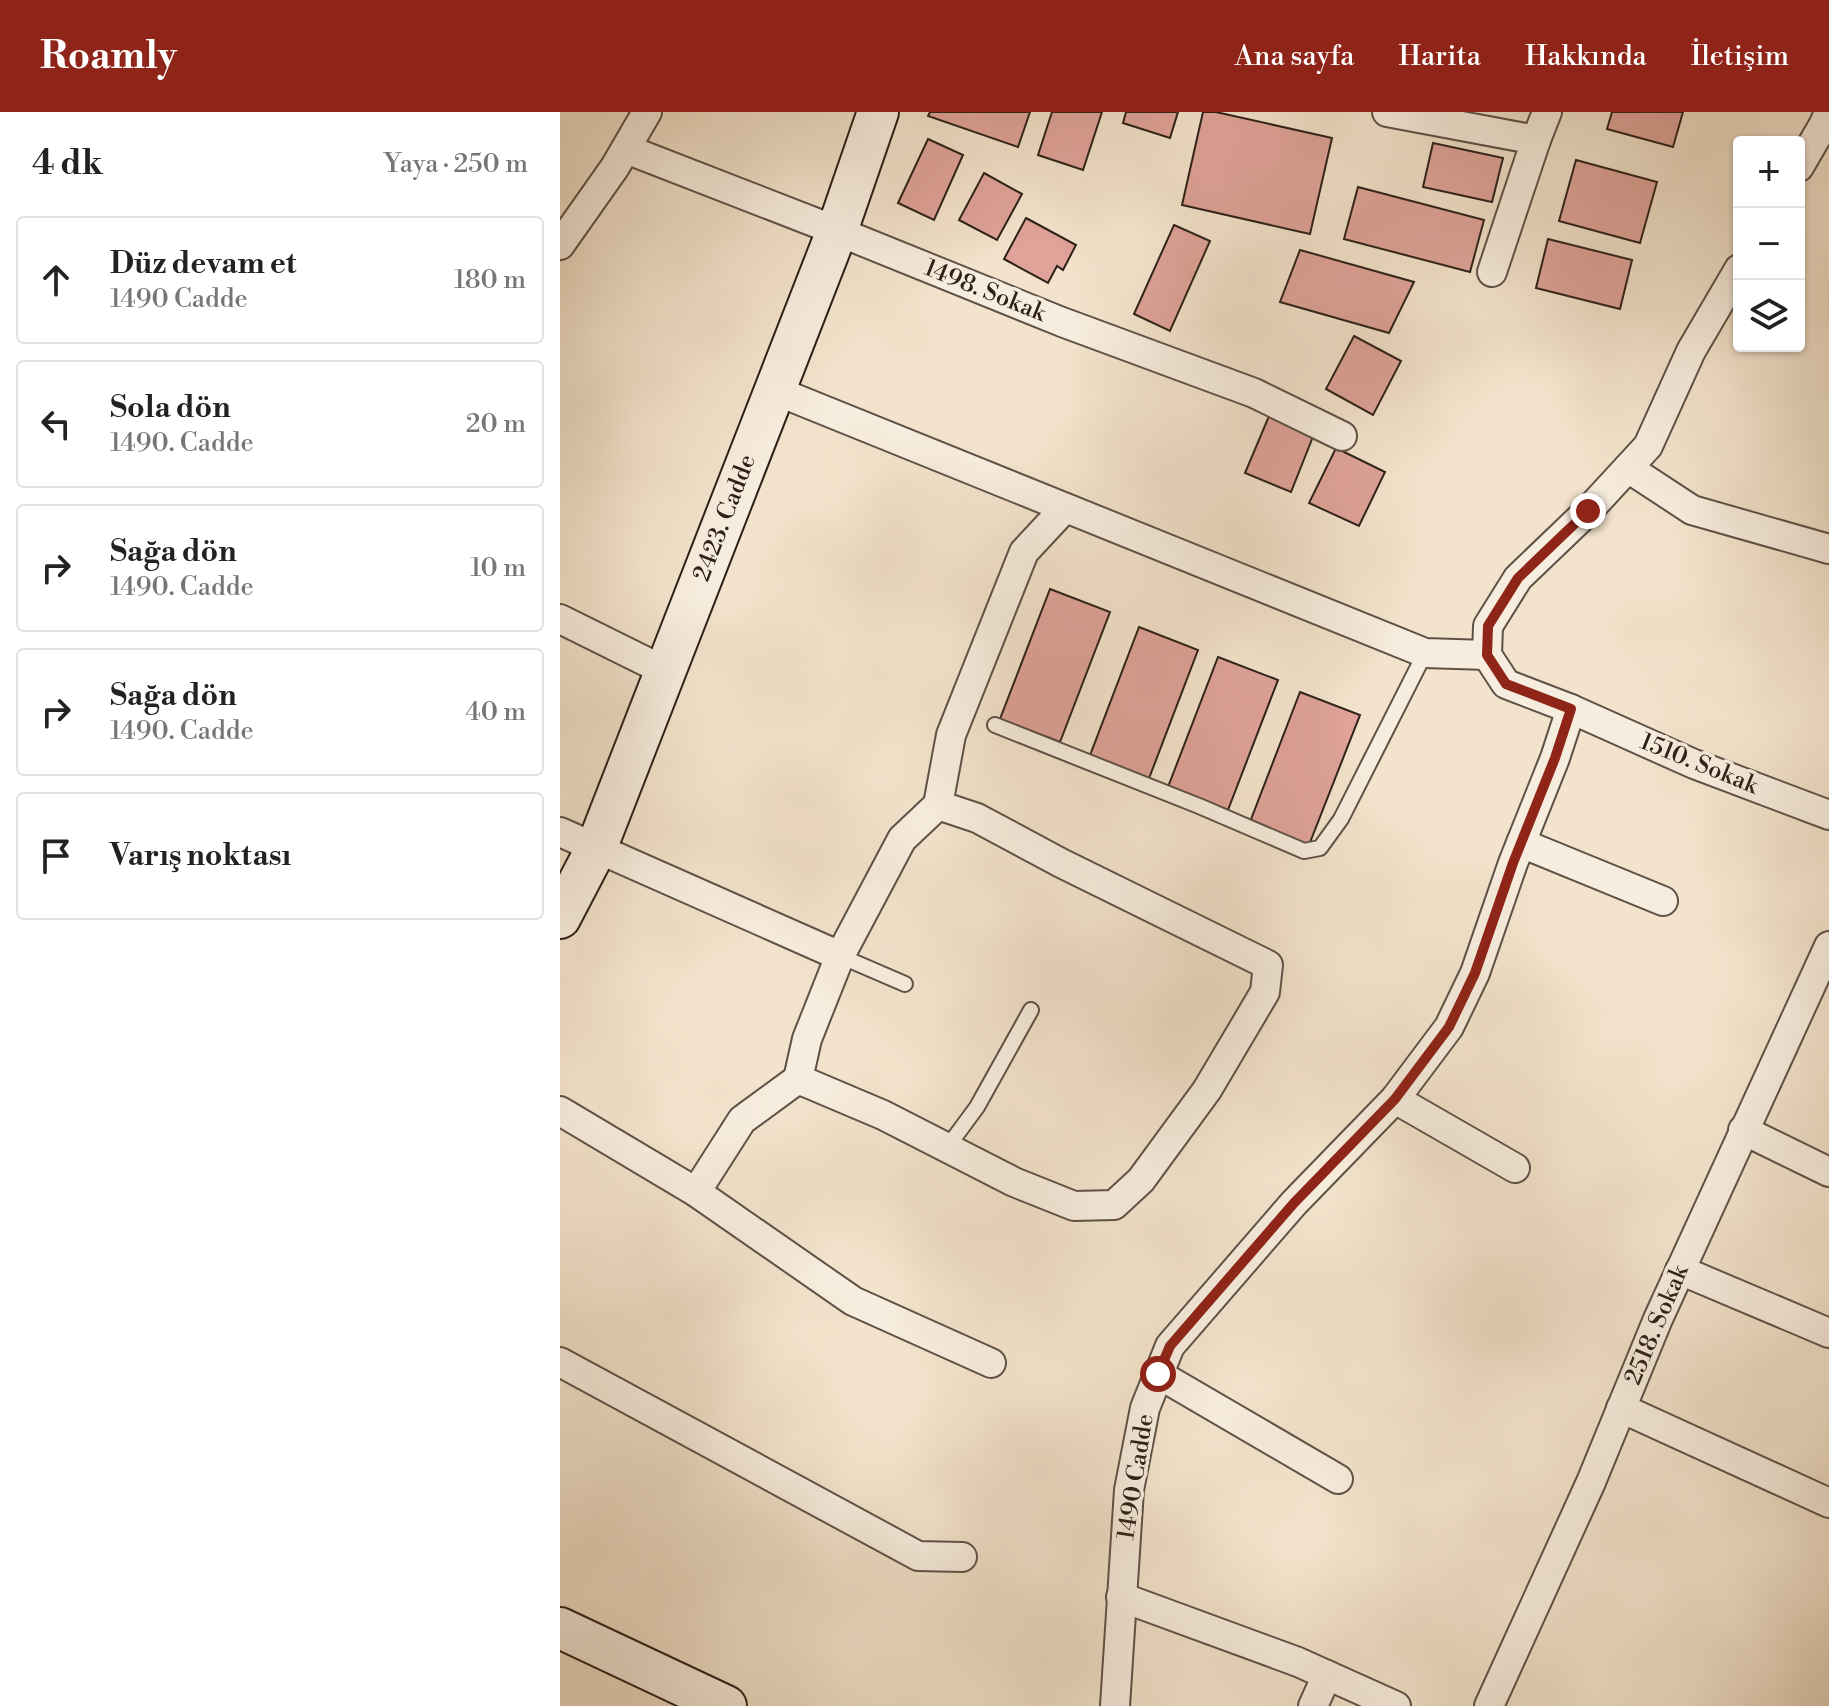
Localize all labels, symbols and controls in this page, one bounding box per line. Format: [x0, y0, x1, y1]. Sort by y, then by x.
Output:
text: Roamly [40, 33, 177, 80]
text: Ana sayfa [1235, 39, 1354, 74]
text: Harita [1398, 39, 1481, 74]
text: Hakkında [1525, 39, 1647, 74]
text: İletişim [1691, 39, 1789, 74]
map controls [1733, 136, 1805, 352]
button: + [1733, 136, 1805, 208]
text: 4 dk [32, 143, 103, 185]
text: Yaya · 250 m [384, 148, 528, 180]
button: − [1733, 208, 1805, 280]
text: Düz devam et [110, 245, 296, 283]
street label: 1498. Sokak [920, 253, 1052, 330]
icon: ahead [34, 258, 78, 302]
text: 180 m [454, 264, 526, 296]
button: layers [1733, 280, 1805, 352]
text: 1490 Cadde [110, 283, 248, 315]
text: Sola dön [110, 389, 231, 427]
icon: left [34, 402, 78, 446]
text: 20 m [466, 408, 526, 440]
text: 1490. Cadde [110, 427, 254, 459]
street label: 2423. Cadde [687, 450, 763, 586]
route end [1570, 493, 1606, 529]
text: Sağa dön [110, 533, 237, 571]
icon: right [34, 546, 78, 590]
text: 10 m [470, 552, 526, 584]
text: 1490. Cadde [110, 571, 254, 603]
text: Sağa dön [110, 677, 237, 715]
icon: right [34, 690, 78, 734]
text: 40 m [465, 696, 526, 728]
text: 1490. Cadde [110, 715, 254, 747]
street label: 1510. Sokak [1636, 727, 1764, 802]
icon: arrive [34, 834, 78, 878]
text: Varış noktası [110, 837, 291, 875]
street label: 2518. Sokak [1618, 1259, 1696, 1389]
route start [1140, 1356, 1176, 1392]
street label: 1490 Cadde [1111, 1412, 1161, 1542]

